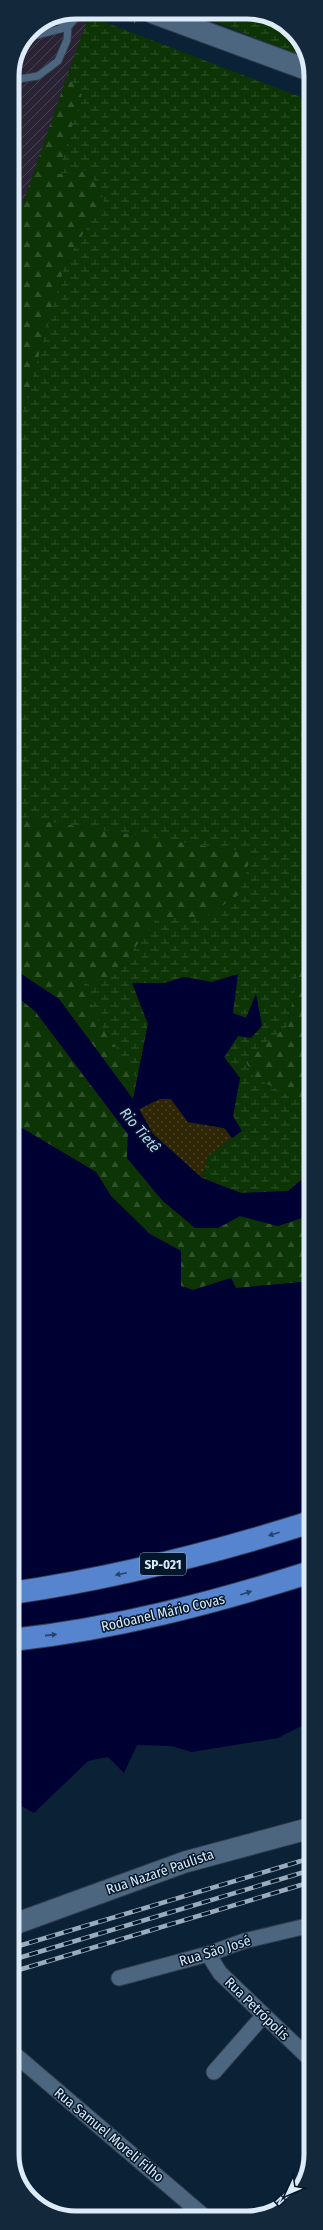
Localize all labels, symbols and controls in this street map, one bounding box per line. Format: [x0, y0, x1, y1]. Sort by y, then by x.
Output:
water label: Rio Tietê [116, 1104, 164, 1156]
one-way arrow [267, 1531, 279, 1537]
road number: SP-021 [140, 1553, 186, 1575]
one-way arrow [115, 1571, 127, 1577]
street label: Rodoanel Mário Covas [99, 1590, 227, 1636]
one-way arrow [240, 1590, 252, 1596]
one-way arrow [45, 1632, 57, 1639]
street label: Rua Nazaré Paulista [104, 1846, 216, 1898]
street label: Rua São José [177, 1932, 253, 1970]
street label: Rua Petrópolis [221, 1974, 293, 2044]
street label: Rua Samuel Moreli Filho [51, 2084, 167, 2186]
north arrow [267, 2174, 307, 2214]
text: N [273, 2194, 287, 2207]

